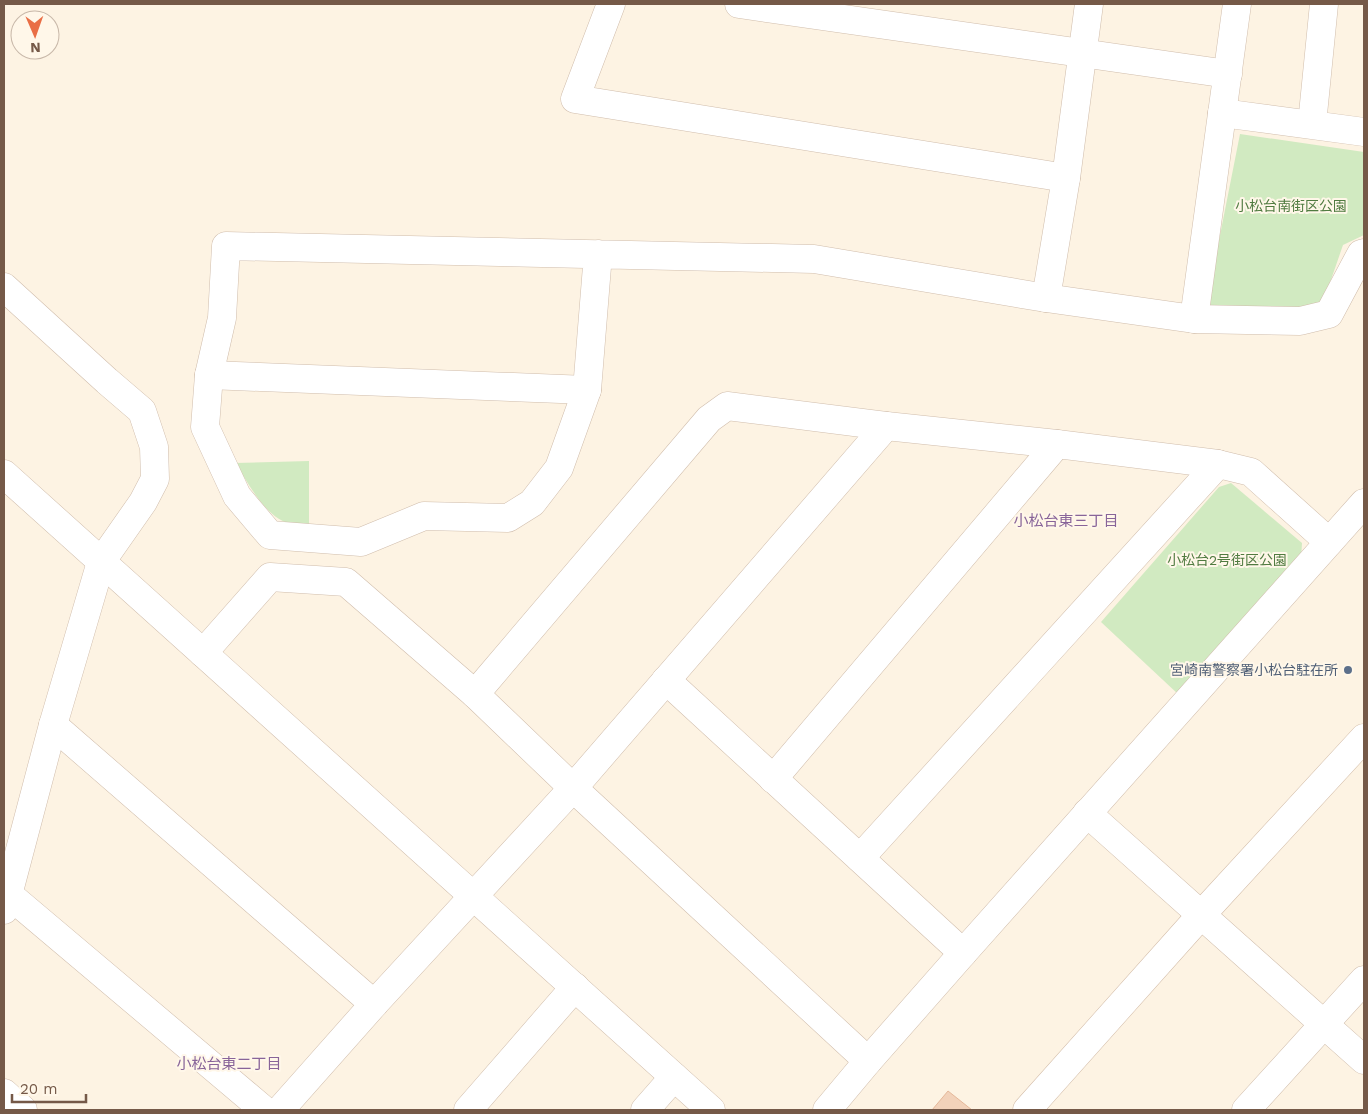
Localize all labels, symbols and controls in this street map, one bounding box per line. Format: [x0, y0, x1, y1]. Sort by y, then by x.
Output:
north arrow [10, 10, 60, 60]
text: N [30, 40, 41, 56]
park label: 小松台南街区公園 [1235, 198, 1347, 214]
district label: 小松台東三丁目 [1013, 512, 1119, 530]
park label: 小松台2号街区公園 [1167, 552, 1287, 568]
place label: 宮崎南警察署小松台駐在所 [1170, 662, 1338, 678]
marker: 宮崎南警察署小松台駐在所 [1342, 664, 1354, 676]
district label: 小松台東二丁目 [176, 1055, 282, 1073]
scale bar [12, 1072, 86, 1104]
text: 20 m [20, 1080, 58, 1098]

